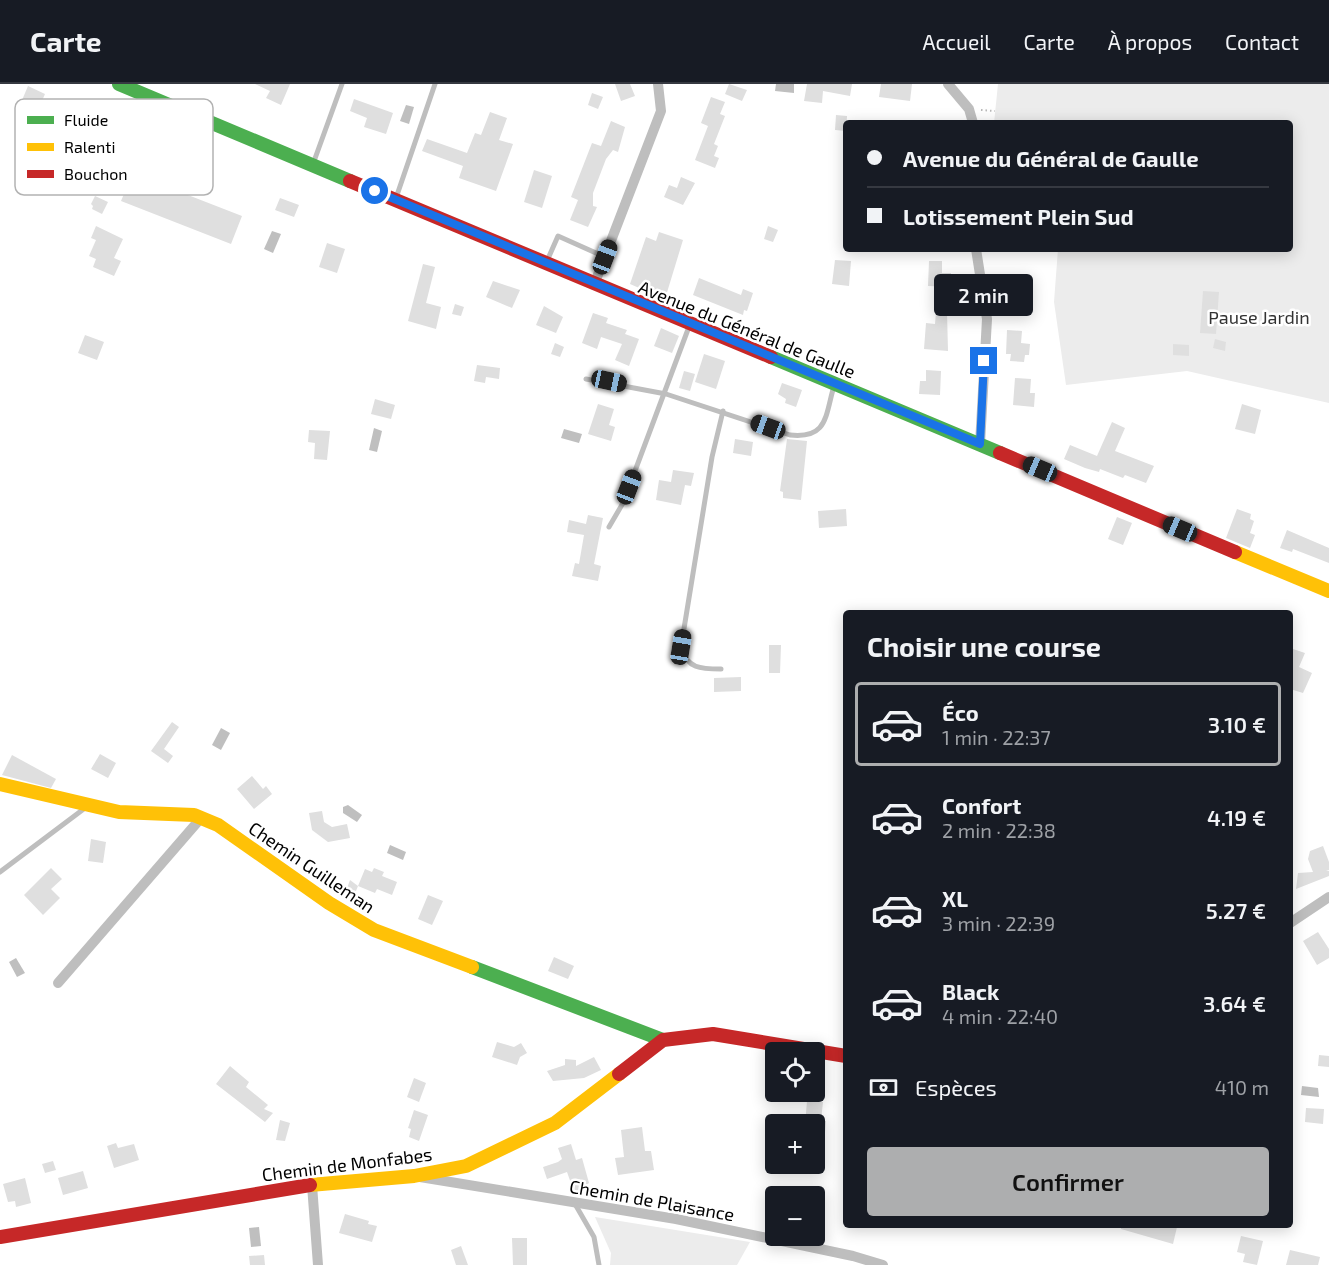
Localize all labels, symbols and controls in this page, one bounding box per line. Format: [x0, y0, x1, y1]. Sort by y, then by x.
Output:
text: Carte [30, 24, 102, 58]
text: Accueil [922, 29, 991, 54]
text: Carte [1024, 29, 1075, 54]
text: À propos [1108, 29, 1192, 54]
text: Contact [1225, 29, 1299, 54]
legend [15, 99, 213, 195]
text: Fluide [64, 110, 108, 129]
text: Ralenti [64, 137, 115, 156]
text: Avenue du Général de Gaulle [903, 145, 1199, 171]
text: Bouchon [64, 164, 128, 183]
route start [361, 177, 388, 204]
text: Lotissement Plein Sud [903, 203, 1134, 229]
car [590, 237, 620, 277]
callout: 2 min [934, 274, 1034, 316]
street label: Avenue du Général de Gaulle [635, 275, 859, 383]
text: 2 min [958, 283, 1009, 307]
park label: Pause Jardin [1208, 306, 1310, 328]
route end [970, 347, 997, 374]
car [590, 368, 628, 394]
car [748, 412, 788, 442]
car [1020, 454, 1060, 484]
car [614, 467, 644, 507]
car [1160, 514, 1200, 544]
car [669, 628, 693, 666]
text: Choisir une course [867, 630, 1101, 662]
icon: car [870, 697, 924, 751]
text: Éco [942, 699, 979, 725]
text: 3.10 € [1208, 711, 1266, 737]
text: 1 min · 22:37 [942, 725, 1051, 749]
icon: car [870, 790, 924, 844]
text: Confort [942, 792, 1021, 818]
text: 4.19 € [1207, 804, 1266, 830]
street label: Chemin Guilleman [245, 817, 379, 917]
text: 2 min · 22:38 [942, 818, 1056, 842]
icon: car [870, 883, 924, 937]
text: XL [942, 885, 968, 911]
text: 5.27 € [1206, 897, 1266, 923]
text: 3 min · 22:39 [942, 911, 1055, 935]
icon: car [870, 976, 924, 1030]
text: Black [942, 978, 999, 1004]
text: 3.64 € [1203, 990, 1266, 1016]
text: 4 min · 22:40 [942, 1004, 1058, 1028]
map controls [765, 1042, 825, 1246]
button: locate [765, 1042, 825, 1102]
icon: cash [867, 1071, 900, 1104]
text: Espèces [915, 1074, 997, 1100]
text: 410 m [1215, 1075, 1269, 1099]
button: + [765, 1114, 825, 1174]
street label: Chemin de Monfabes [261, 1143, 433, 1185]
button: Confirmer [867, 1147, 1269, 1216]
street label: Chemin de Plaisance [568, 1175, 736, 1225]
button: − [765, 1186, 825, 1246]

